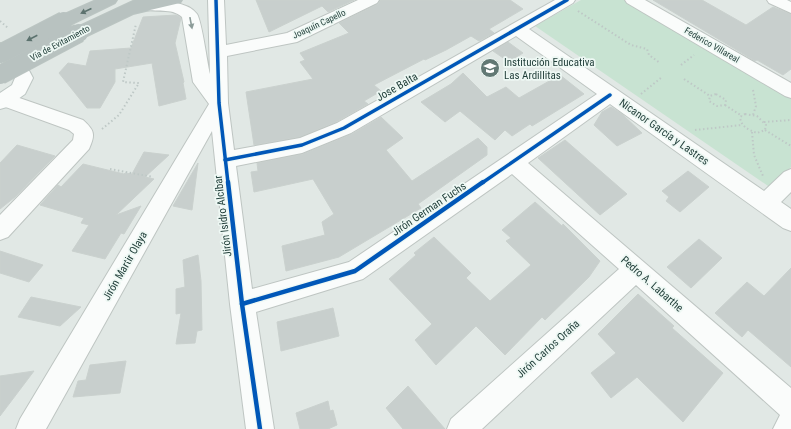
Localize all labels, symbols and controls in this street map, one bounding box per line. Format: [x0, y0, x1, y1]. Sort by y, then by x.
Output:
street label: Joaquín Capello [291, 7, 348, 41]
one-way arrow [81, 8, 92, 14]
one-way arrow [189, 16, 195, 29]
street label: Vía de Evitamiento [28, 23, 92, 63]
street label: Federico Villareal [683, 25, 741, 65]
one-way arrow [26, 34, 38, 41]
place label: Institución Educativa Las Ardillitas [504, 56, 595, 82]
school or university icon: Institución Educativa Las Ardillitas [479, 57, 501, 79]
street label: Jose Balta [374, 70, 420, 104]
street label: Nicanor García y Lastres [617, 96, 711, 168]
street label: Jirón Isidro Alcíbar [211, 174, 234, 258]
street label: Jirón German Fuchs [389, 179, 469, 239]
street label: Jirón Martir Olaya [100, 229, 150, 303]
street label: Pedro A. Labarthe [618, 253, 686, 315]
street label: Jirón Carlos Oraña [514, 317, 582, 381]

